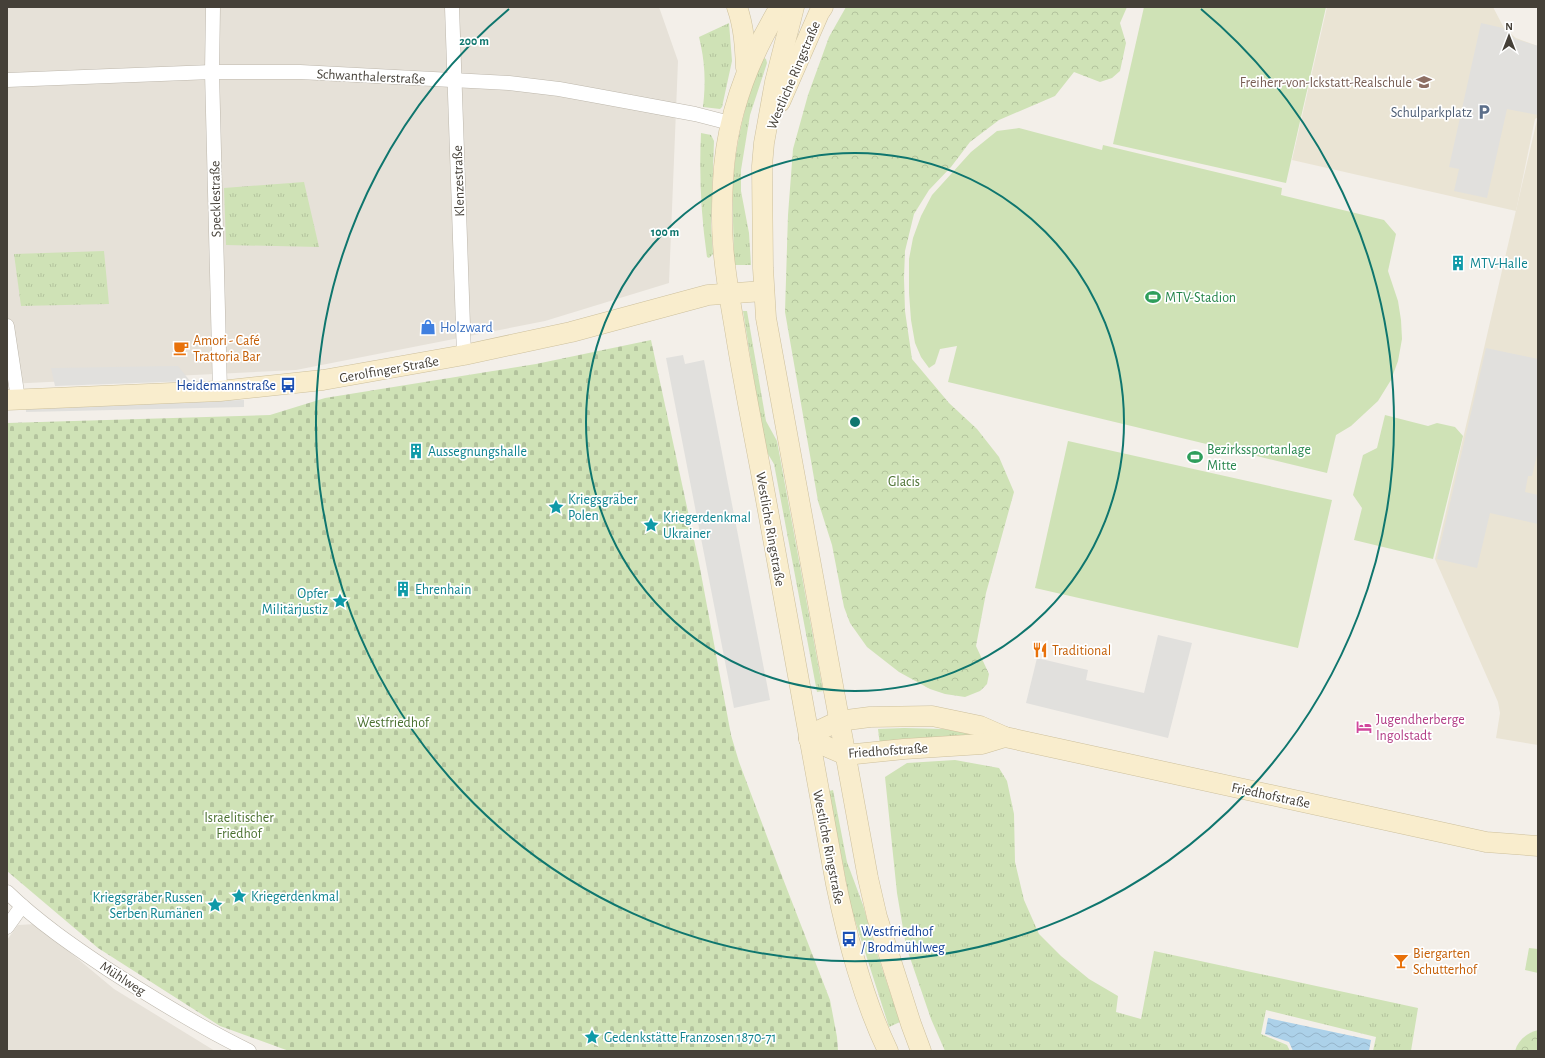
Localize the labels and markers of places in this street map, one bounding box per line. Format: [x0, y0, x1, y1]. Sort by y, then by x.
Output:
school or university icon: Freiherr-von-Ickstatt-Realschule [1415, 73, 1433, 91]
place label: Freiherr-von-Ickstatt-Realschule [1240, 76, 1412, 90]
parking icon: Schulparkplatz [1475, 103, 1493, 121]
place label: Schulparkplatz [1391, 106, 1472, 120]
building icon: MTV-Halle [1449, 254, 1467, 272]
place label: MTV-Halle [1470, 257, 1528, 271]
sports icon: MTV-Stadion [1144, 288, 1162, 306]
place label: MTV-Stadion [1165, 291, 1236, 305]
shop icon: Holzward [419, 318, 437, 336]
place label: Holzward [440, 321, 493, 335]
place label: Amori - Café Trattoria Bar [193, 334, 261, 364]
cafe icon: Amori - Café Trattoria Bar [172, 339, 190, 357]
bus stop icon: Heidemannstraße [279, 376, 297, 394]
place label: Heidemannstraße [177, 379, 276, 393]
centre of rings [848, 415, 862, 429]
building icon: Aussegnungshalle [407, 442, 425, 460]
place label: Bezirkssportanlage Mitte [1207, 443, 1311, 473]
place label: Aussegnungshalle [428, 445, 527, 459]
sports icon: Bezirkssportanlage Mitte [1186, 448, 1204, 466]
place label: Kriegsgräber Polen [568, 493, 638, 523]
place icon: Kriegsgräber Polen [547, 498, 565, 516]
place label: Kriegerdenkmal Ukrainer [663, 511, 751, 541]
place icon: Kriegerdenkmal Ukrainer [642, 516, 660, 534]
building icon: Ehrenhain [394, 580, 412, 598]
place label: Ehrenhain [415, 583, 471, 597]
place label: Opfer Militärjustiz [262, 587, 328, 617]
place icon: Opfer Militärjustiz [331, 592, 349, 610]
restaurant icon: Traditional [1031, 641, 1049, 659]
place label: Traditional [1052, 644, 1111, 658]
place label: Jugendherberge Ingolstadt [1376, 713, 1465, 743]
hotel icon: Jugendherberge Ingolstadt [1355, 718, 1373, 736]
place icon: Kriegerdenkmal [230, 887, 248, 905]
place label: Kriegerdenkmal [251, 890, 339, 904]
place label: Kriegsgräber Russen Serben Rumänen [92, 891, 203, 921]
place icon: Kriegsgräber Russen Serben Rumänen [206, 896, 224, 914]
place label: Westfriedhof / Brodmühlweg [861, 925, 945, 955]
bus stop icon: Westfriedhof / Brodmühlweg [840, 930, 858, 948]
place label: Biergarten Schutterhof [1413, 947, 1478, 977]
bar icon: Biergarten Schutterhof [1392, 952, 1410, 970]
place icon: Gedenkstätte Franzosen 1870-71 [583, 1028, 601, 1046]
place label: Gedenkstätte Franzosen 1870-71 [604, 1031, 776, 1045]

